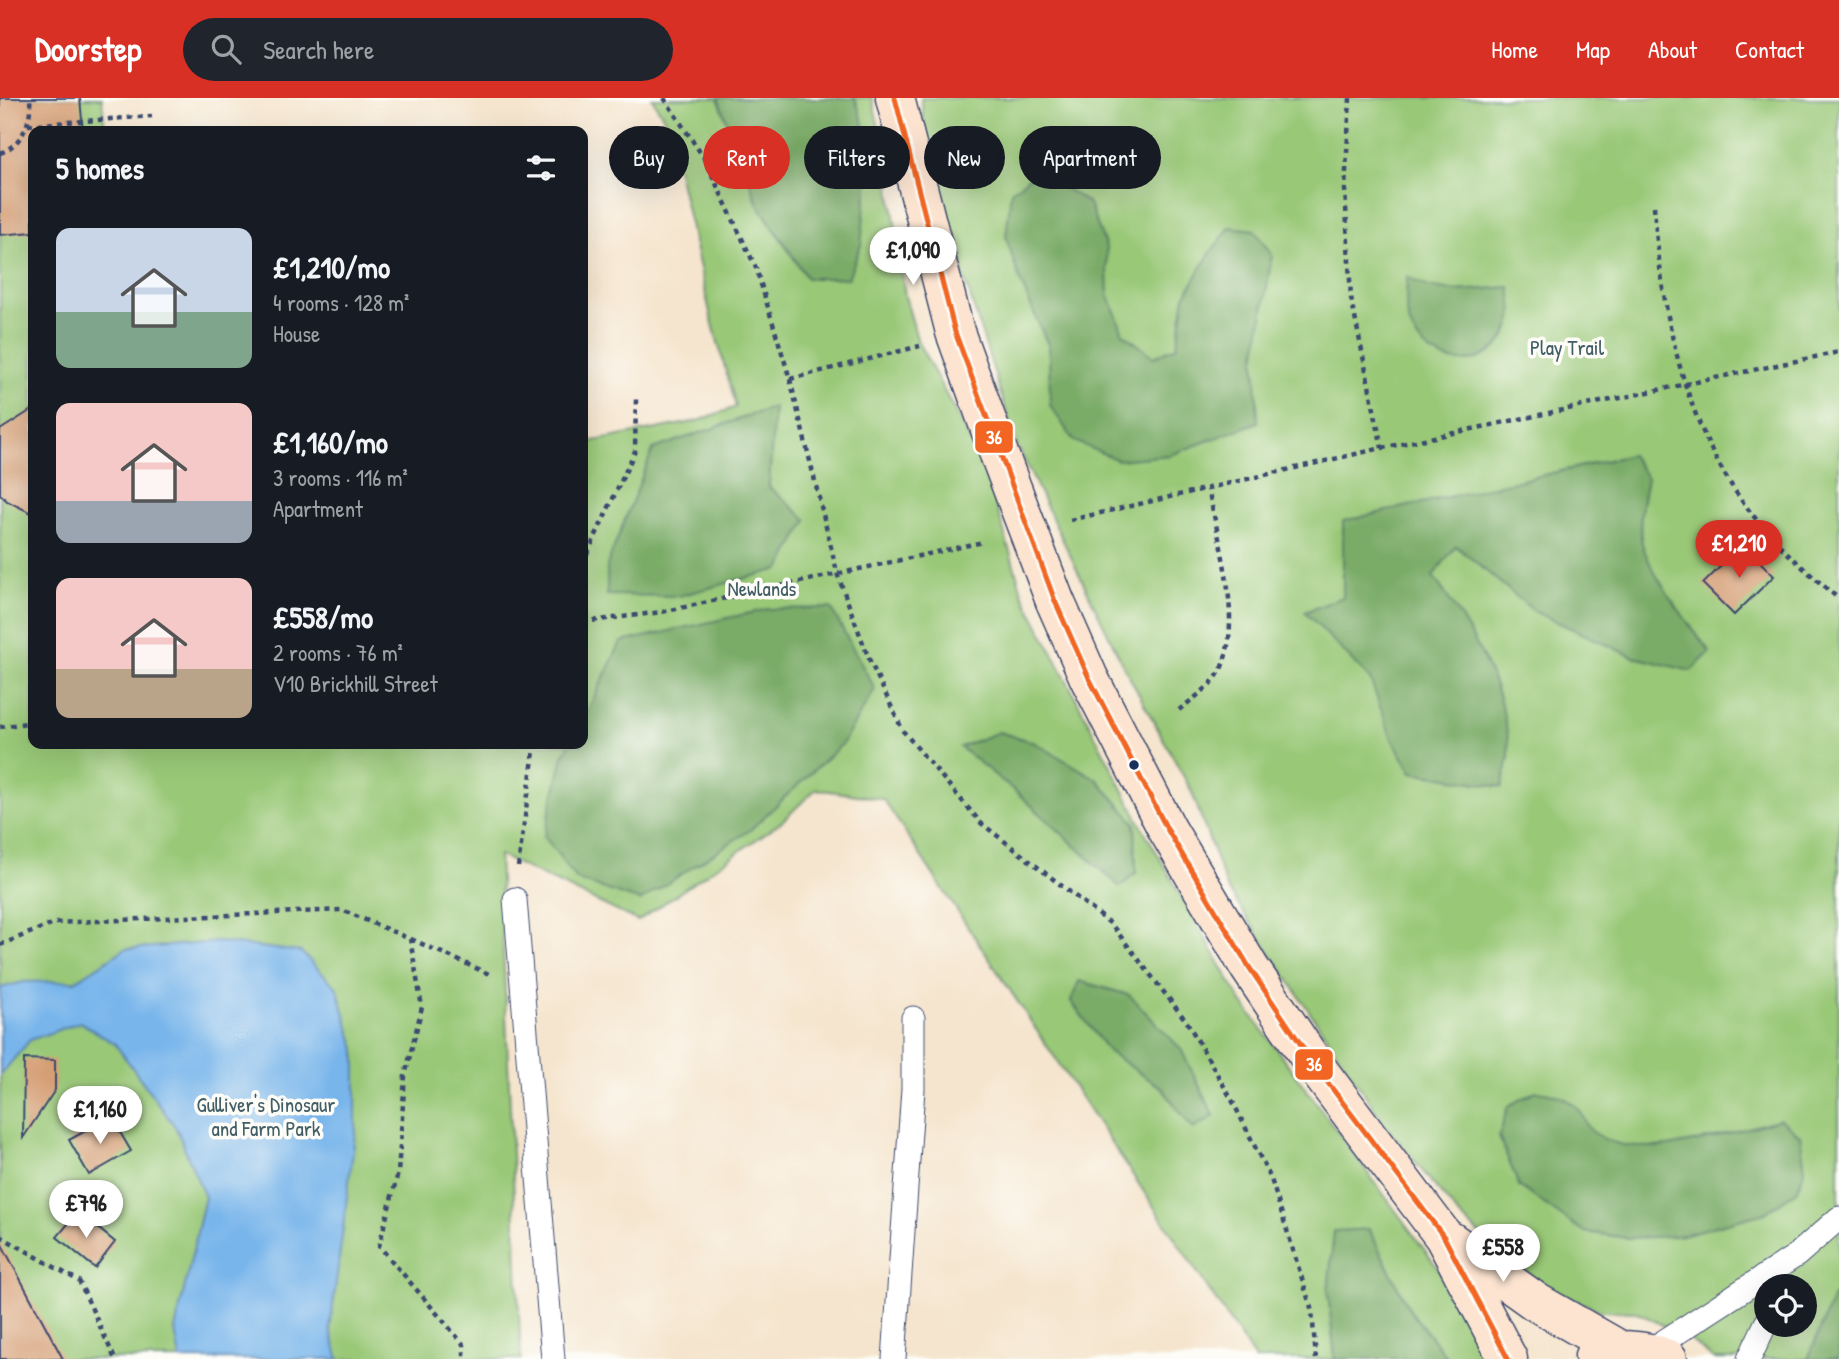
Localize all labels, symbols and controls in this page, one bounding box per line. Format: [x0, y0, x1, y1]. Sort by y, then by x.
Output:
search box [183, 18, 673, 81]
text: Doorstep [35, 27, 141, 71]
icon: search [207, 30, 245, 68]
text: Search here [263, 32, 374, 67]
text: Home [1491, 33, 1538, 65]
text: Map [1576, 33, 1610, 65]
text: About [1648, 33, 1697, 65]
text: Contact [1735, 33, 1804, 65]
chip: Buy [609, 126, 689, 189]
chip: Rent [703, 126, 790, 189]
chip: Filters [804, 126, 910, 189]
chip: New [924, 126, 1005, 189]
chip: Apartment [1019, 126, 1161, 189]
text: 5 homes [56, 148, 144, 188]
icon: filters [522, 149, 560, 187]
pin: £1,090 [856, 228, 970, 287]
text: £1,090 [886, 234, 940, 265]
text: £1,210/mo [273, 247, 390, 287]
icon: home [112, 256, 196, 340]
text: 4 rooms · 128 m² [273, 287, 409, 318]
text: House [273, 318, 320, 349]
park label: Play Trail [1530, 333, 1604, 362]
line badge: 36 [974, 420, 1014, 454]
text: £1,160/mo [273, 422, 388, 462]
text: 36 [986, 424, 1002, 450]
icon: home [112, 431, 196, 515]
text: 3 rooms · 116 m² [273, 462, 408, 493]
text: Apartment [273, 493, 363, 524]
pin: £1,210 [1682, 520, 1796, 580]
text: £1,210 [1711, 527, 1767, 558]
park label: Newlands [728, 574, 796, 603]
text: £558/mo [273, 597, 373, 637]
icon: home [112, 606, 196, 690]
text: 2 rooms · 76 m² [273, 637, 403, 668]
text: V10 Brickhill Street [273, 668, 438, 699]
unlabelled marker [1127, 758, 1141, 772]
line badge: 36 [1294, 1048, 1334, 1081]
text: 36 [1306, 1051, 1322, 1077]
pin: £1,160 [43, 1086, 157, 1146]
park label: Gulliver's Dinosaur and Farm Park [197, 1090, 335, 1143]
text: £1,160 [73, 1093, 127, 1124]
pin: £796 [45, 1180, 127, 1240]
text: £796 [65, 1187, 107, 1218]
pin: £558 [1462, 1224, 1544, 1284]
text: £558 [1482, 1231, 1524, 1262]
map controls [1754, 1274, 1817, 1337]
button: locate [1754, 1274, 1817, 1337]

